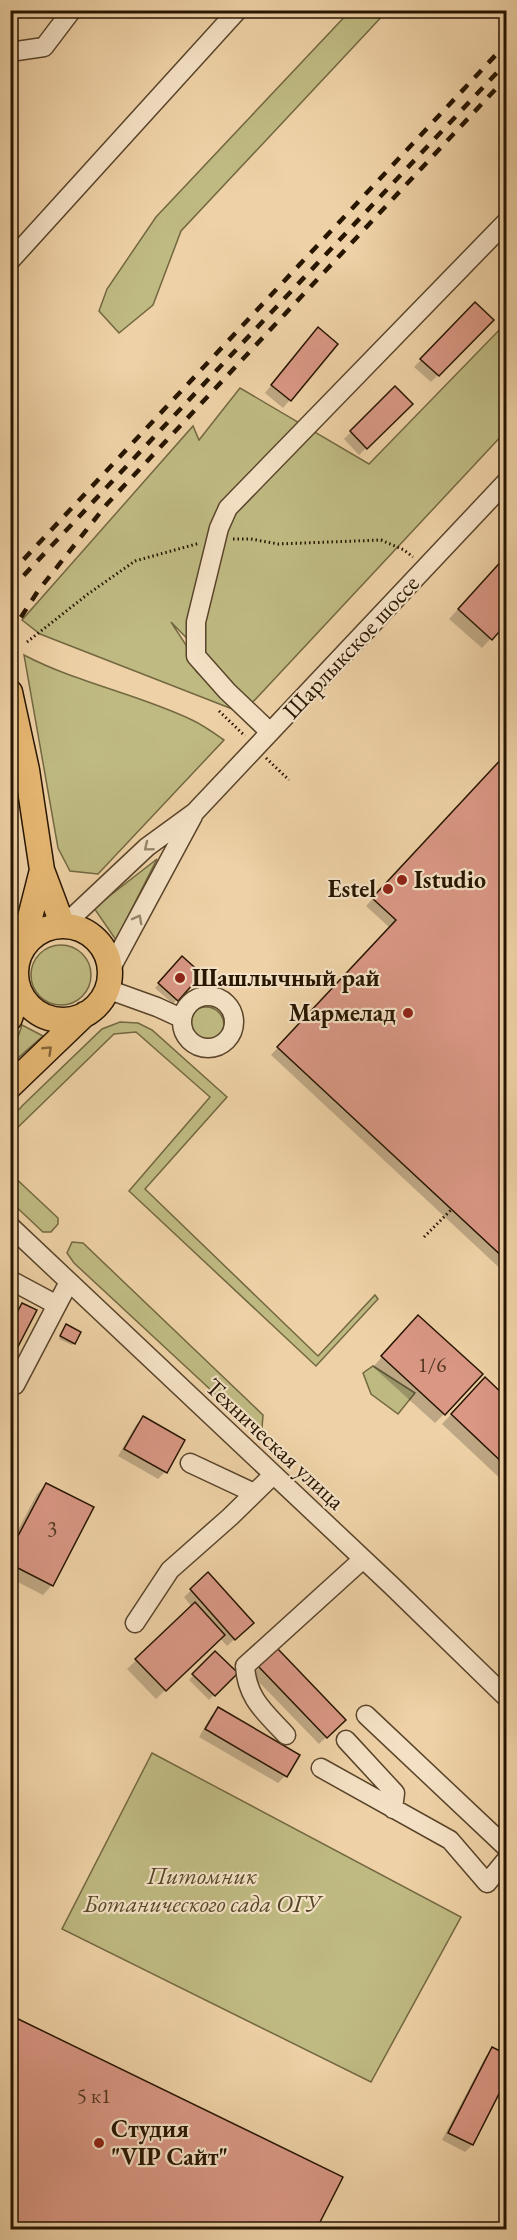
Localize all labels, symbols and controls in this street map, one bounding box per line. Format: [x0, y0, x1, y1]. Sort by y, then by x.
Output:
street label: Шарлыкское шоссе [276, 568, 426, 725]
one-way arrow [144, 839, 155, 850]
place label: Istudio [414, 864, 486, 895]
place label: Estel [328, 873, 376, 904]
marker: Istudio [395, 873, 409, 887]
marker: Estel [381, 882, 395, 896]
one-way arrow [131, 914, 142, 925]
place label: Шашлычный рай [192, 962, 380, 993]
marker: Шашлычный рай [173, 971, 187, 985]
place label: Мармелад [289, 997, 396, 1028]
marker: Мармелад [401, 1006, 415, 1020]
one-way arrow [41, 1047, 52, 1058]
house number: 1/6 [418, 1351, 446, 1378]
street label: Техническая улица [199, 1371, 352, 1516]
house number: 3 [47, 1515, 57, 1542]
park label: Питомник Ботанического сада ОГУ [83, 1860, 324, 1919]
house number: 5 к1 [77, 2082, 111, 2109]
place label: Студия "VIP Сайт" [111, 2113, 228, 2172]
marker: Студия "VIP Сайт" [92, 2136, 106, 2150]

